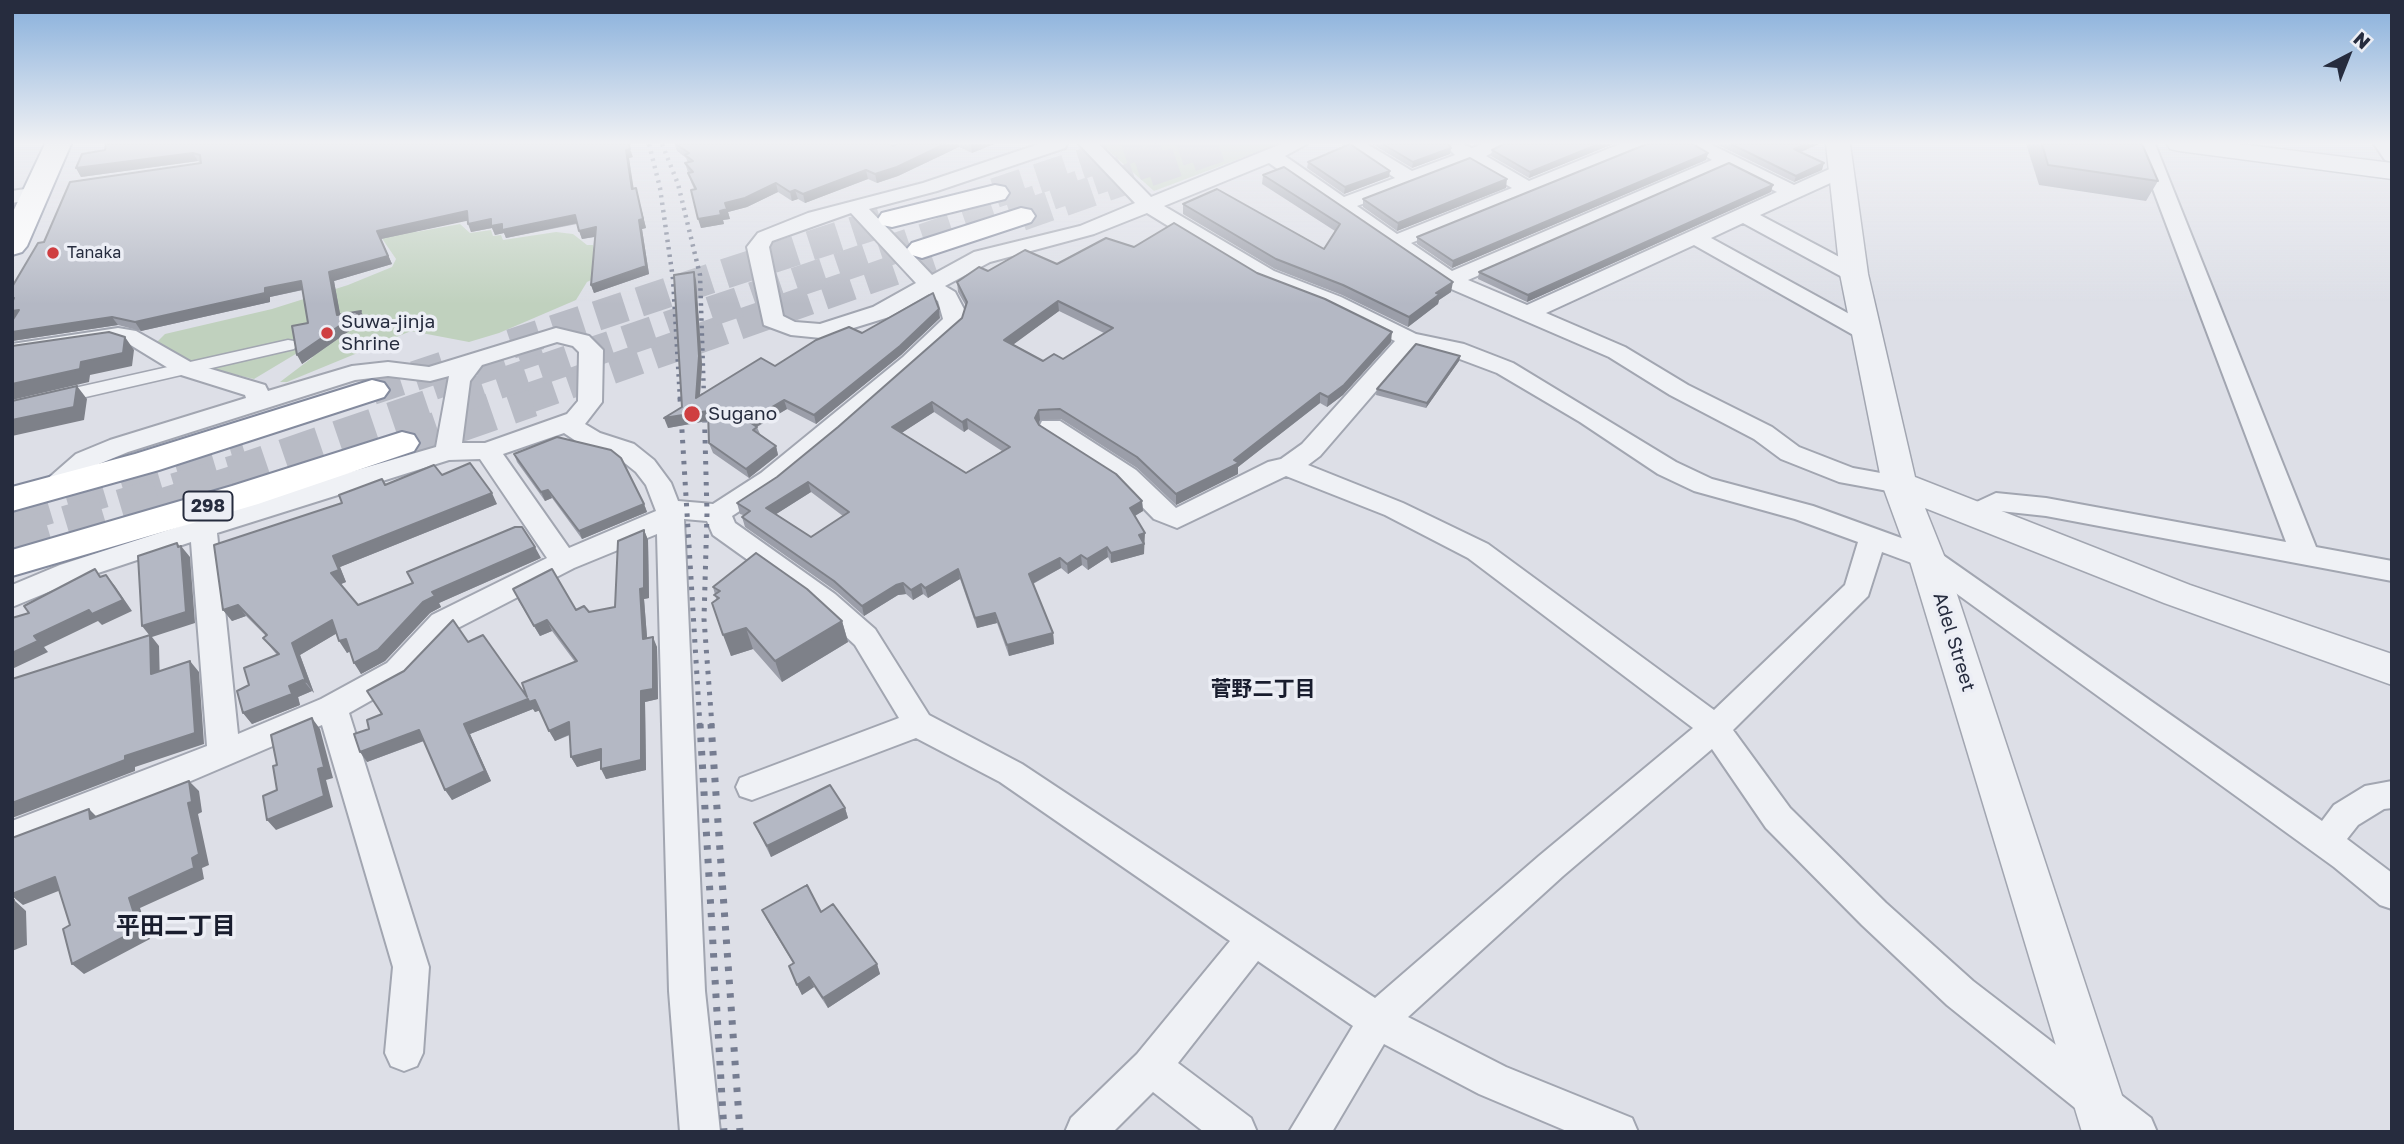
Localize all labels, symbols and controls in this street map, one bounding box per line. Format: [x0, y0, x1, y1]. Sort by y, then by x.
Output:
north arrow [2313, 21, 2383, 91]
text: N [2349, 27, 2375, 53]
place label: Tanaka [67, 243, 121, 263]
marker: Tanaka [45, 245, 61, 261]
place label: Suwa-jinja Shrine [341, 311, 435, 355]
marker: Suwa-jinja Shrine [319, 325, 335, 341]
place label: Sugano [708, 403, 777, 425]
marker: Sugano [682, 404, 702, 424]
road number: 298 [184, 492, 232, 520]
street label: Adel Street [1928, 590, 1980, 694]
district label: 菅野二丁目 [1211, 676, 1315, 702]
district label: 平田二丁目 [116, 912, 236, 940]

